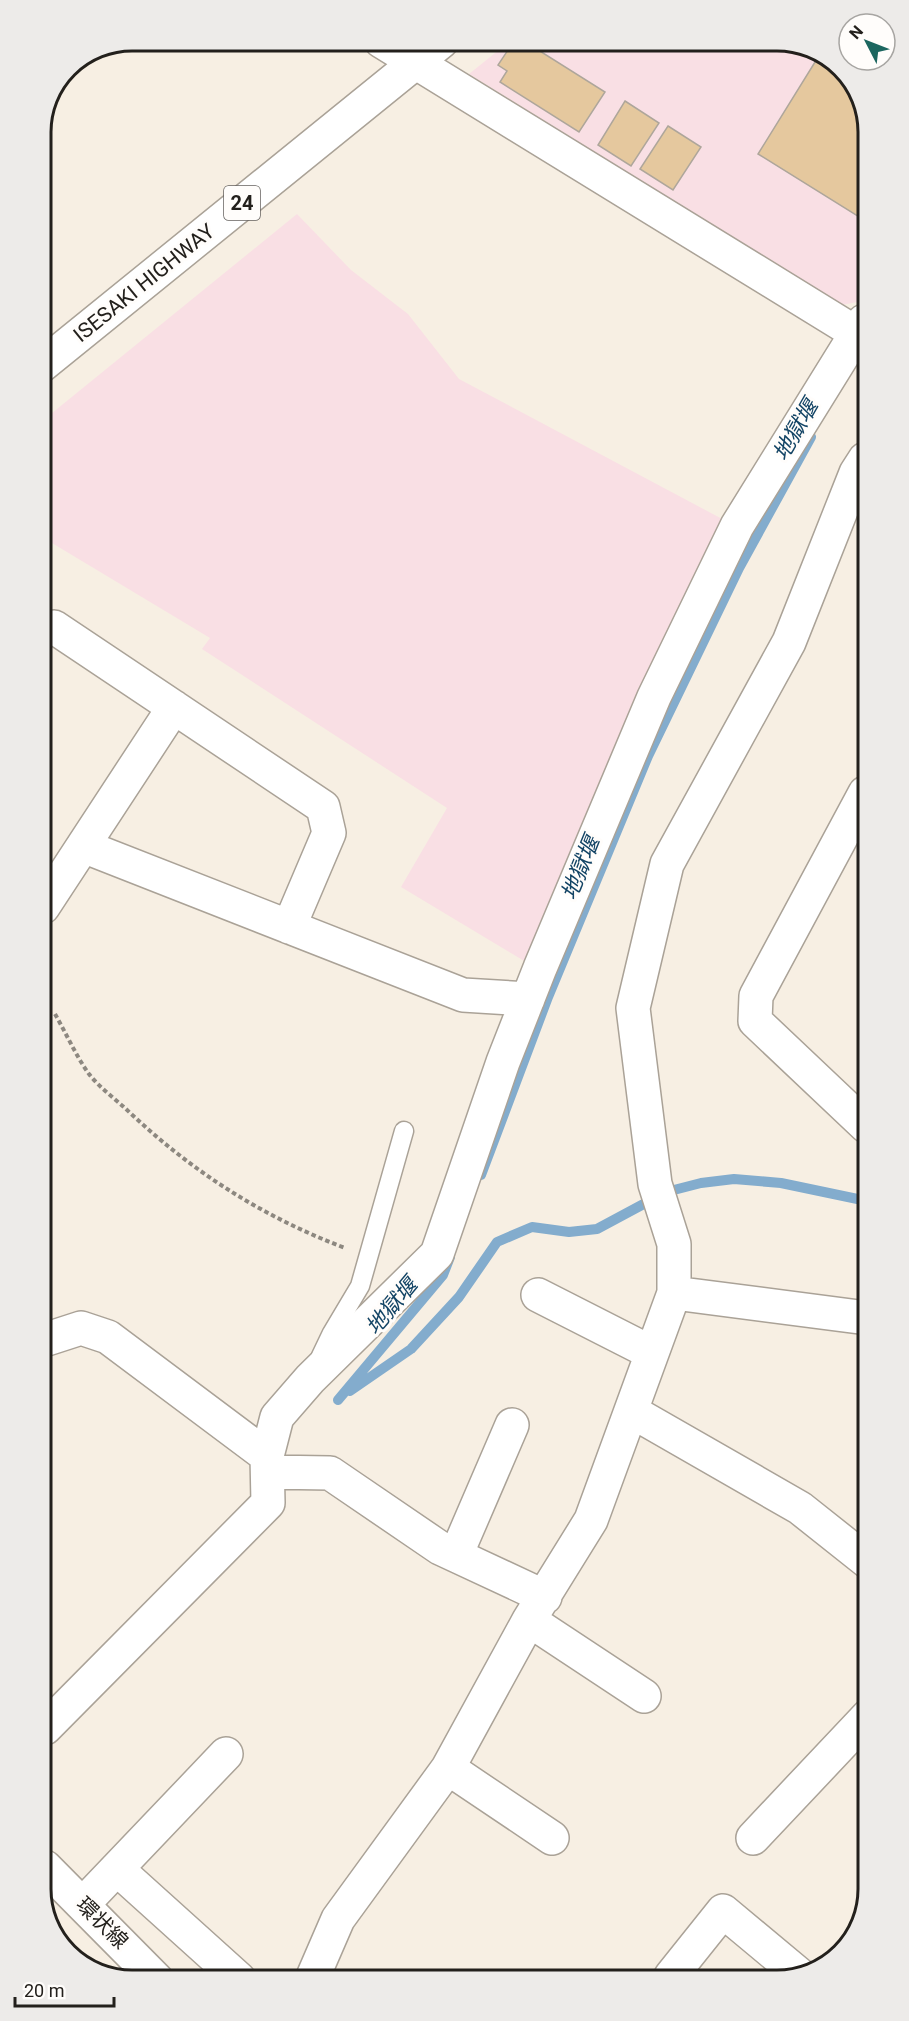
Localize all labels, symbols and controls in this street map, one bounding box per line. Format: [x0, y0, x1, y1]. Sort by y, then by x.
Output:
north arrow [837, 12, 897, 72]
text: N [845, 22, 867, 43]
road number: 24 [224, 186, 260, 220]
street label: ISESAKI HIGHWAY [69, 219, 219, 347]
water label: 地獄堰 [768, 392, 825, 465]
water label: 地獄堰 [557, 829, 606, 903]
water label: 地獄堰 [361, 1270, 425, 1340]
street label: 環状線 [71, 1892, 133, 1954]
scale bar [15, 1970, 114, 2008]
text: 20 m [24, 1980, 64, 2001]

